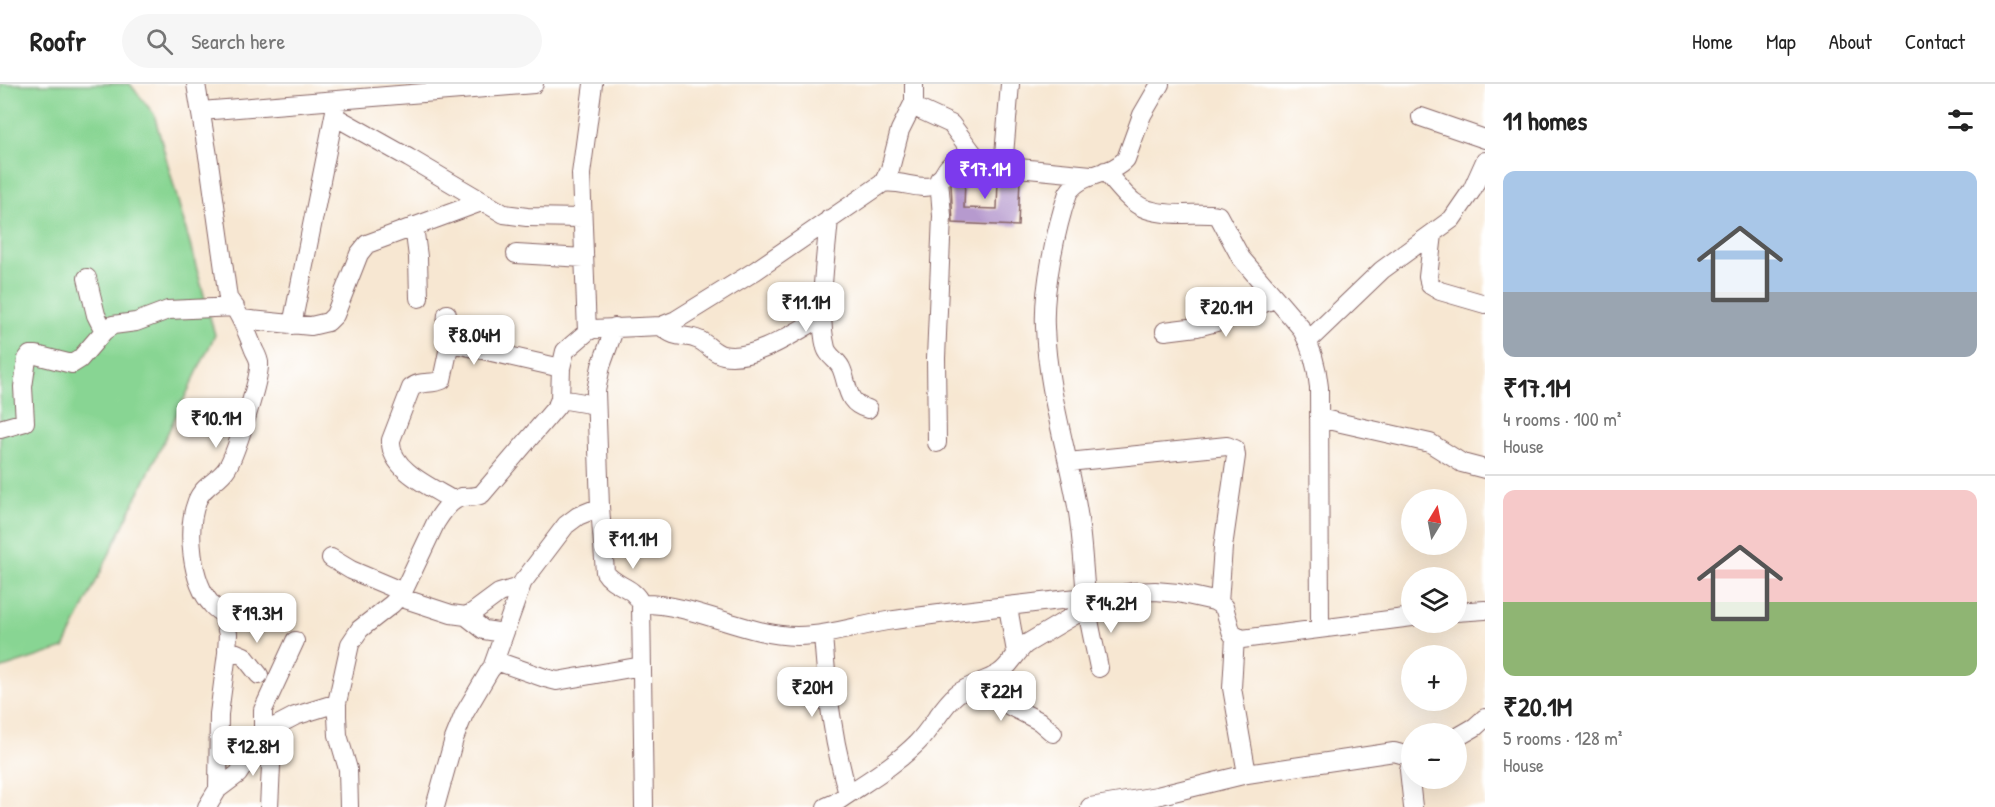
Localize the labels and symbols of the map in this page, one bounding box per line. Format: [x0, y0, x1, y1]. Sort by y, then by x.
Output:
pin: ₹17.1M [936, 149, 1034, 200]
pin: ₹11.1M [757, 282, 855, 333]
pin: ₹20.1M [1177, 287, 1275, 338]
pin: ₹8.04M [425, 315, 523, 366]
pin: ₹10.1M [167, 398, 265, 449]
north arrow [1401, 489, 1467, 555]
pin: ₹11.1M [584, 519, 682, 570]
pin: ₹14.2M [1062, 583, 1160, 634]
pin: ₹19.3M [208, 593, 306, 644]
pin: ₹20M [776, 667, 848, 718]
pin: ₹22M [965, 671, 1037, 722]
pin: ₹12.8M [204, 726, 302, 777]

